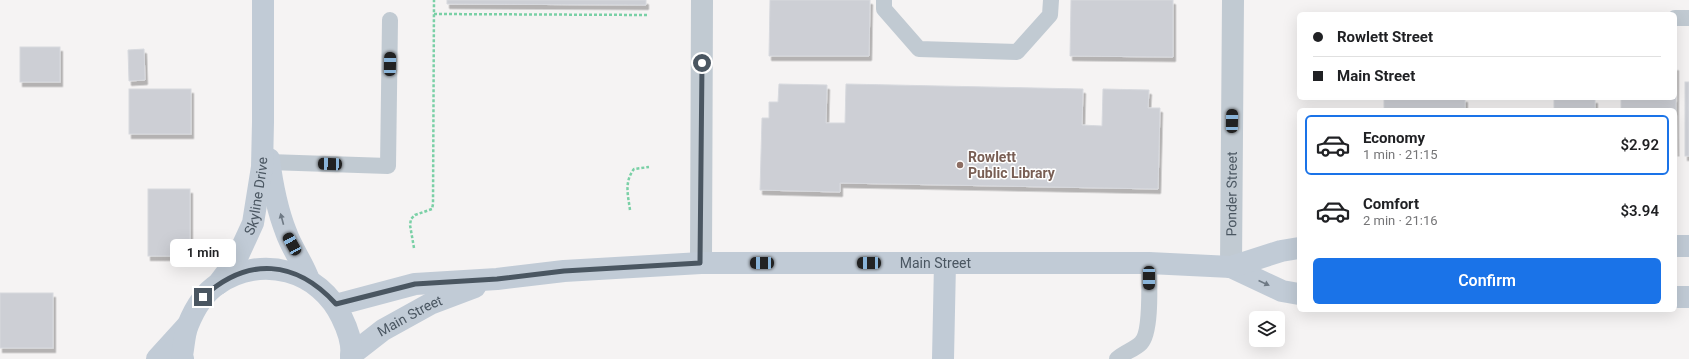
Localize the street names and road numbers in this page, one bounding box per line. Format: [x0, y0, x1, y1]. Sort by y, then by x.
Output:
street label: Ponder Street [1223, 151, 1240, 237]
street label: Skyline Drive [241, 157, 270, 237]
street label: Main Street [900, 255, 972, 271]
street label: Main Street [374, 292, 445, 340]

